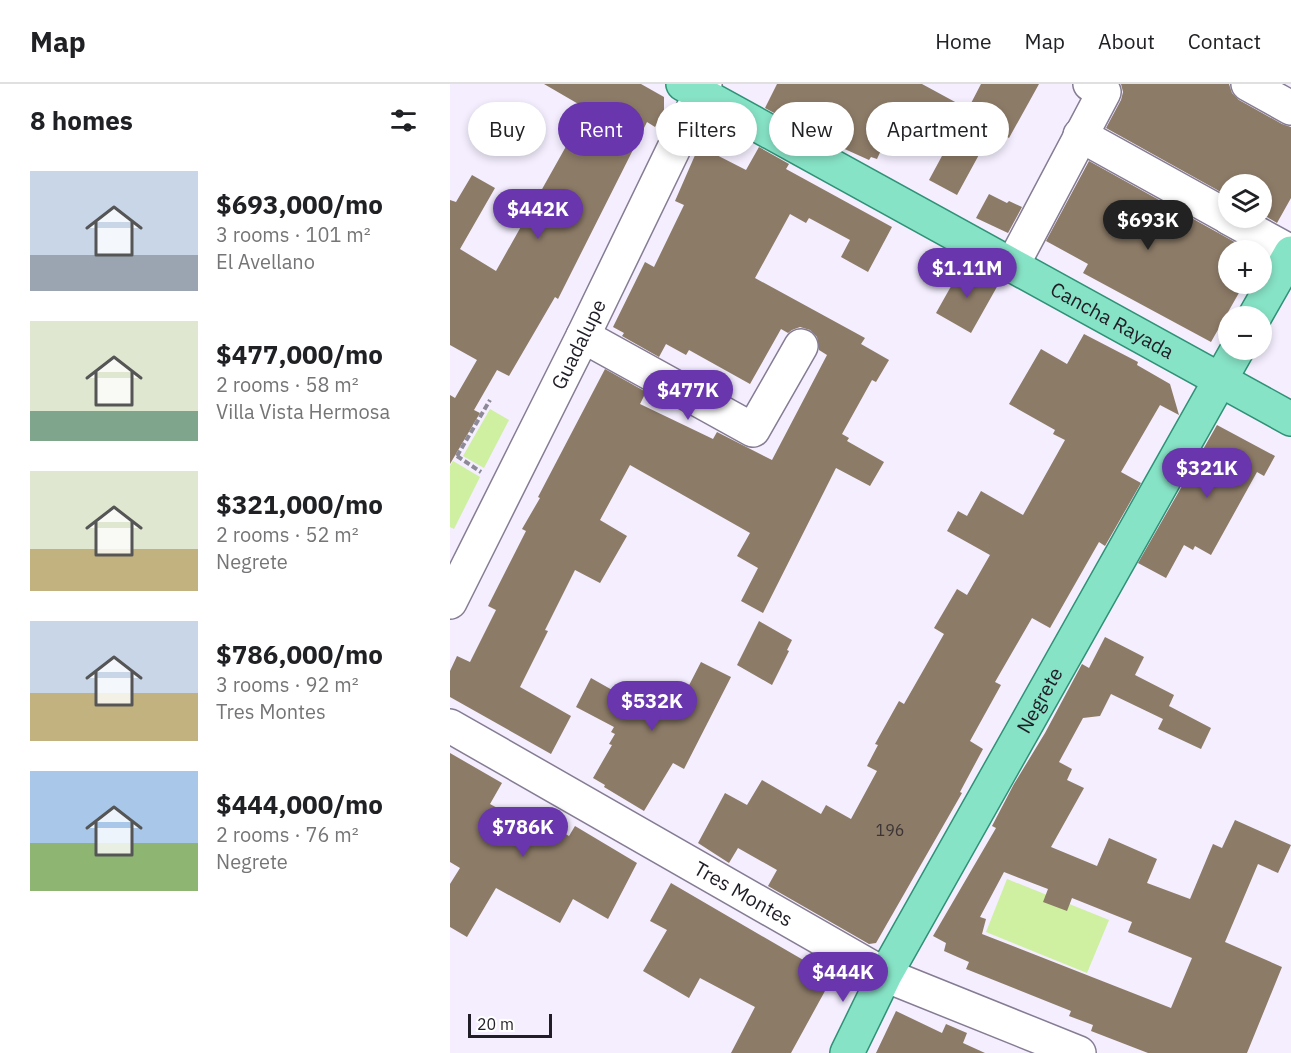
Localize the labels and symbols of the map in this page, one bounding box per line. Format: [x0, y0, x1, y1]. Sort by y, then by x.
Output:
pin: $442K [496, 189, 580, 240]
pin: $693K [1106, 200, 1190, 251]
pin: $1.11M [918, 248, 1016, 299]
street label: Cancha Rayada [1046, 275, 1179, 365]
street label: Guadalupe [544, 294, 612, 394]
pin: $477K [646, 370, 730, 421]
pin: $321K [1165, 448, 1249, 499]
street label: Negrete [1010, 662, 1069, 738]
pin: $532K [610, 681, 694, 732]
pin: $786K [481, 807, 565, 858]
house number: 196 [876, 820, 904, 840]
street label: Tres Montes [689, 854, 798, 932]
pin: $444K [801, 952, 885, 1003]
scale bar [468, 1011, 552, 1038]

